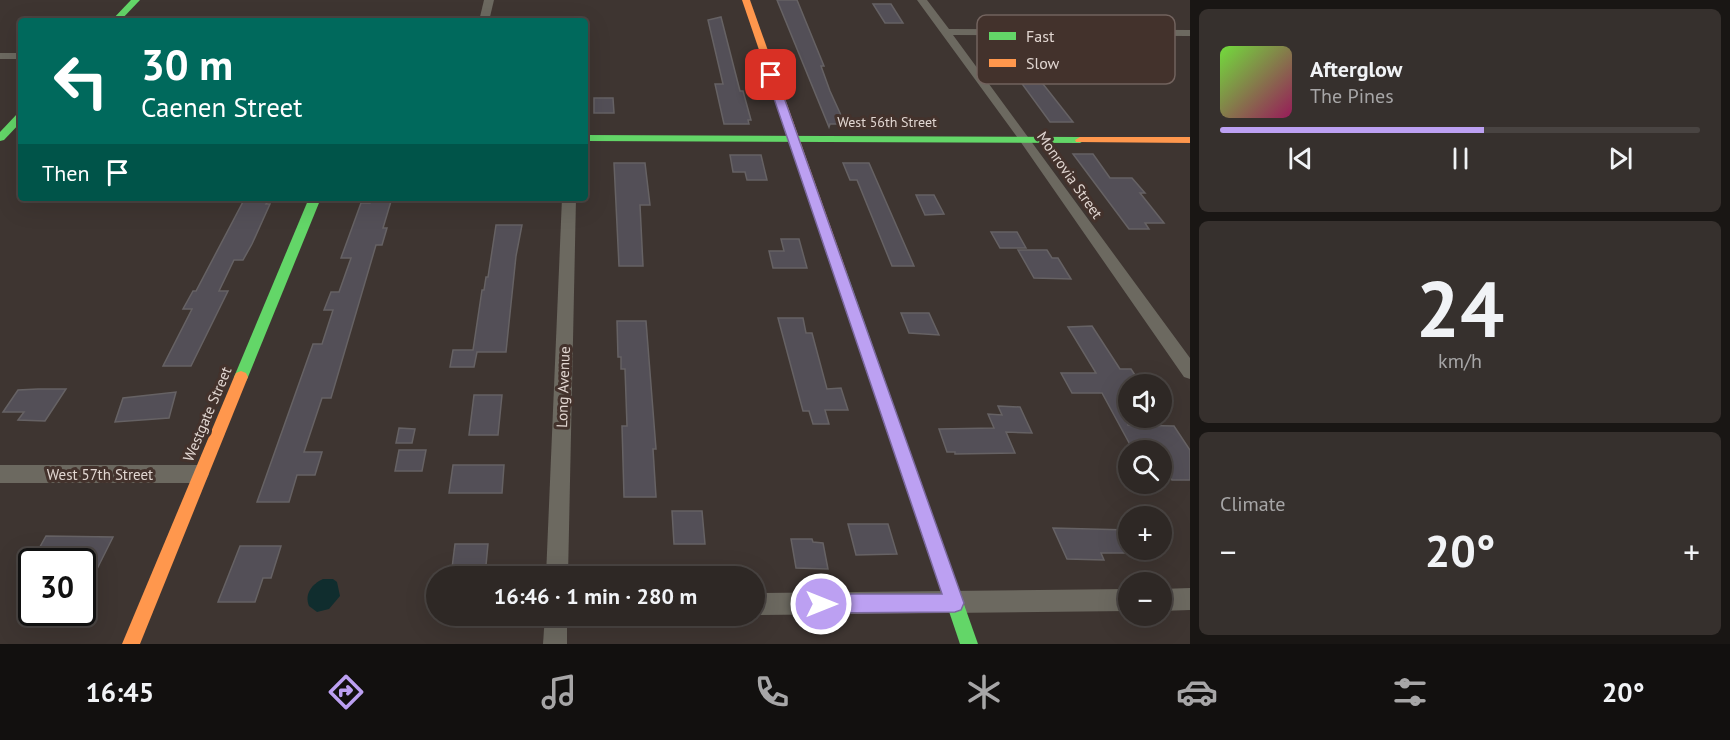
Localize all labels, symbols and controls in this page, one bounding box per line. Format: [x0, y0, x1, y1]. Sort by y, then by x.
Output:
legend [977, 15, 1175, 84]
text: Fast [1026, 26, 1055, 46]
text: 30 m [141, 37, 233, 92]
icon: left [42, 42, 120, 120]
pin [745, 49, 796, 100]
text: Slow [1026, 53, 1060, 73]
text: Afterglow [1310, 55, 1402, 83]
icon: arrive [754, 58, 787, 91]
text: The Pines [1310, 83, 1394, 109]
text: Caenen Street [141, 90, 303, 124]
street label: West 56th Street [837, 113, 937, 131]
street label: Monrovia Street [1033, 128, 1107, 222]
icon: previous [1284, 142, 1317, 175]
icon: pause [1444, 142, 1477, 175]
icon: next [1604, 142, 1637, 175]
icon: arrive [101, 156, 134, 189]
text: Then [42, 159, 89, 187]
text: 24 [1416, 258, 1504, 359]
street label: Long Avenue [552, 346, 574, 428]
text: km/h [1438, 348, 1482, 374]
street label: Westgate Street [179, 364, 235, 464]
map controls [1118, 374, 1172, 626]
button: sound [1118, 374, 1172, 428]
button: search [1118, 440, 1172, 494]
street label: West 57th Street [47, 465, 153, 484]
text: Climate [1220, 491, 1286, 517]
button: + [1118, 506, 1172, 560]
text: 20° [1425, 521, 1495, 579]
text: − [1220, 530, 1237, 573]
text: + [1683, 530, 1700, 573]
speed limit sign: 30 [18, 548, 96, 626]
position arrow [789, 572, 853, 636]
button: − [1118, 572, 1172, 626]
text: 16:46 · 1 min · 280 m [494, 582, 697, 610]
icon: directions [325, 671, 367, 713]
icon: music [538, 671, 580, 713]
icon: phone [751, 671, 793, 713]
icon: climate [963, 671, 1005, 713]
icon: car [1176, 671, 1218, 713]
icon: filters [1389, 671, 1431, 713]
text: 16:45 [85, 675, 154, 709]
text: 20° [1602, 675, 1644, 709]

